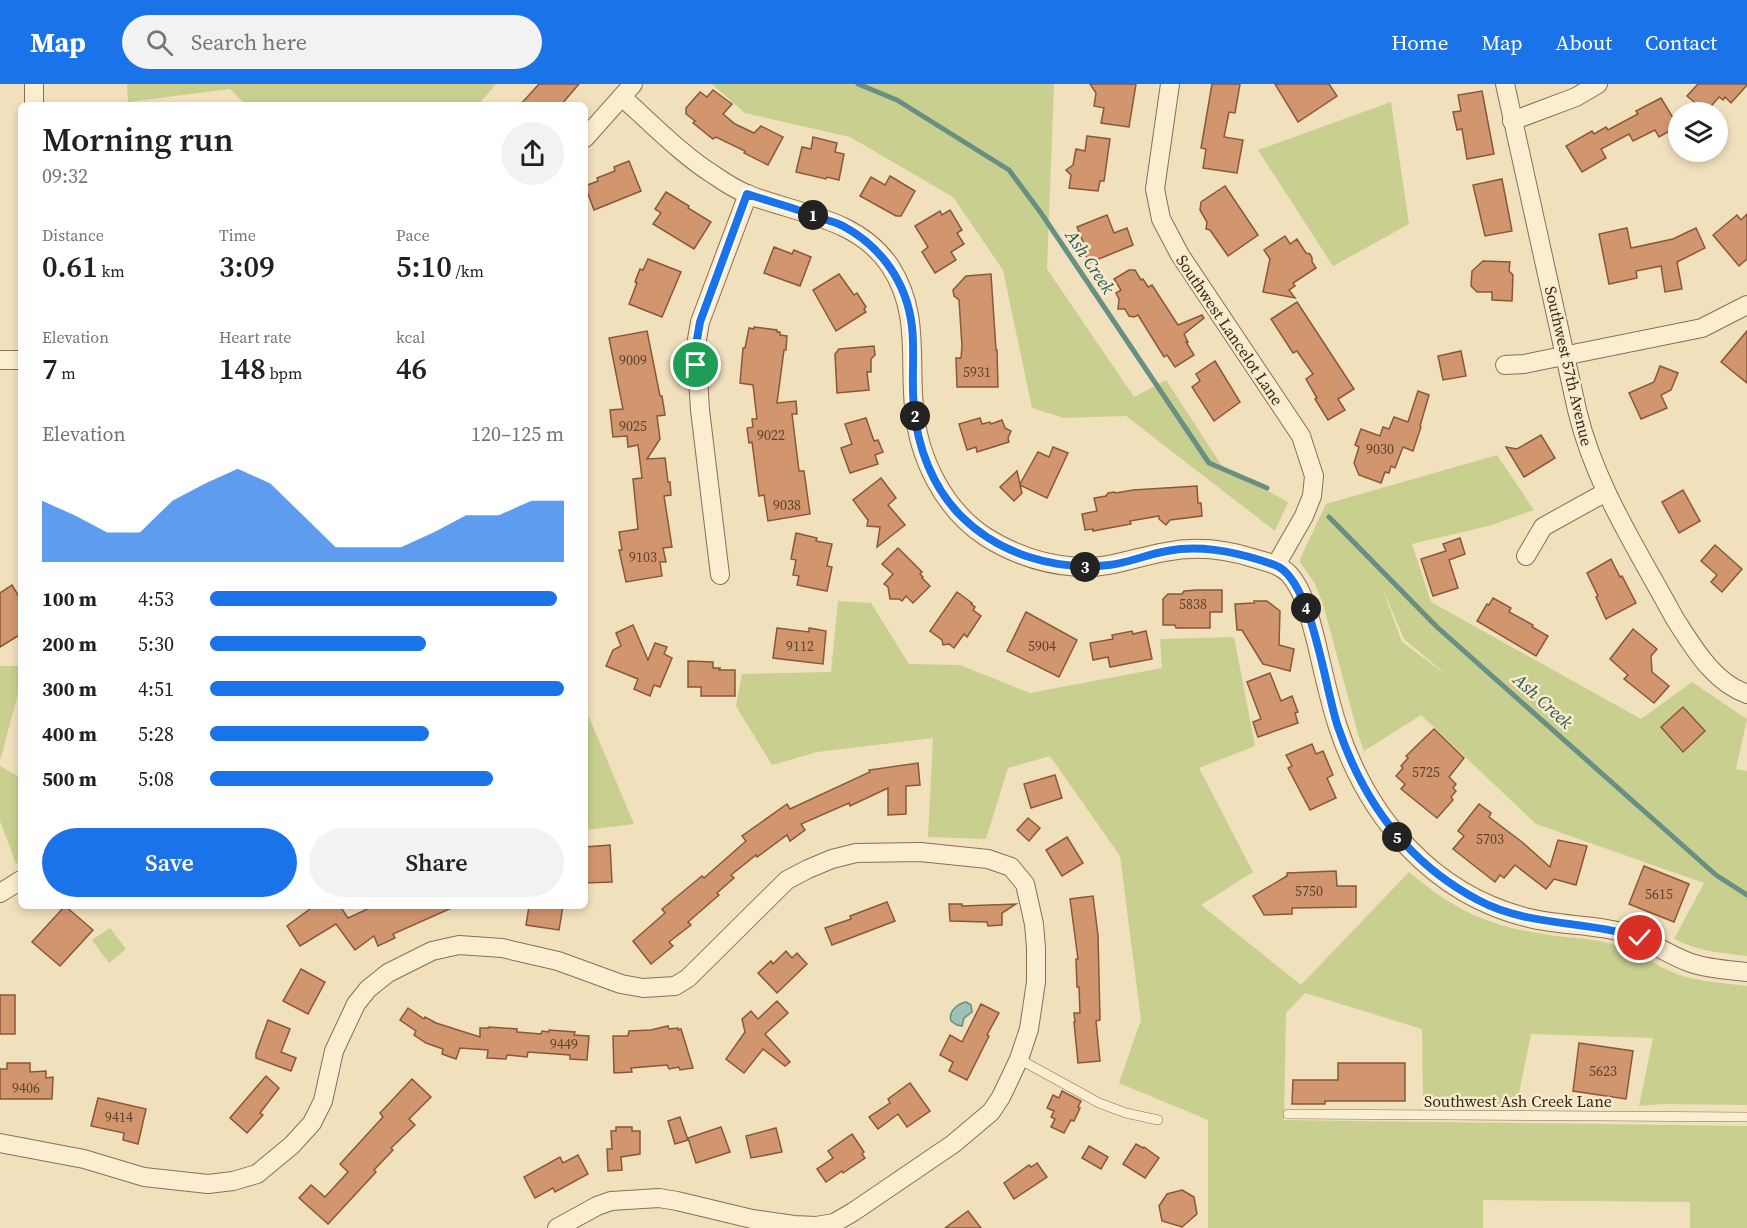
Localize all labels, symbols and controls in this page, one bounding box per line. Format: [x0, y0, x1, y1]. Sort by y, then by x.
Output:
search box [122, 15, 542, 69]
text: Map [30, 23, 86, 61]
icon: search [143, 26, 176, 59]
text: Search here [191, 27, 307, 57]
text: Home [1391, 28, 1449, 57]
text: Map [1482, 28, 1523, 57]
text: About [1556, 28, 1612, 57]
text: Contact [1645, 28, 1717, 57]
map controls [1668, 102, 1728, 162]
button: layers [1668, 102, 1728, 162]
text: Morning run [42, 117, 234, 162]
button: share [501, 122, 564, 185]
text: 09:32 [42, 162, 88, 190]
pin: 1 [798, 200, 828, 230]
text: 1 [809, 204, 817, 226]
text: Distance [42, 224, 104, 246]
text: Time [219, 224, 256, 246]
text: Pace [396, 224, 430, 246]
water label: Ash Creek [1059, 224, 1121, 299]
text: 0.61 [42, 246, 98, 287]
text: 3:09 [219, 246, 275, 287]
text: 5:10 [396, 246, 452, 287]
street label: Southwest Lancelot Lane [1171, 250, 1289, 410]
text: km [98, 260, 125, 282]
text: /km [452, 260, 484, 282]
street label: Southwest 57th Avenue [1540, 284, 1598, 448]
text: Elevation [42, 326, 109, 348]
text: Heart rate [219, 326, 291, 348]
text: kcal [396, 326, 425, 348]
pin [670, 339, 721, 390]
text: 7 [42, 348, 58, 389]
text: 148 [219, 348, 266, 389]
text: 46 [396, 348, 427, 389]
icon: arrive [679, 348, 712, 381]
house number: 9009 [619, 350, 647, 370]
text: m [58, 362, 76, 384]
text: bpm [266, 362, 302, 384]
house number: 5931 [963, 362, 991, 382]
pin: 2 [900, 401, 930, 431]
text: 2 [911, 405, 919, 427]
house number: 9025 [619, 416, 647, 436]
text: Elevation [42, 420, 126, 448]
text: 120–125 m [471, 420, 564, 448]
house number: 9022 [757, 425, 785, 445]
house number: 9030 [1366, 439, 1394, 459]
house number: 9038 [773, 495, 801, 515]
house number: 9103 [629, 547, 657, 567]
pin: 3 [1070, 552, 1100, 582]
text: 3 [1081, 556, 1089, 578]
text: 100 m [42, 585, 97, 613]
text: 4:53 [138, 585, 174, 613]
pin: 4 [1291, 593, 1321, 623]
house number: 5838 [1179, 594, 1207, 614]
text: 4 [1302, 597, 1310, 619]
text: 200 m [42, 630, 97, 658]
text: 5:30 [138, 630, 174, 658]
house number: 9112 [786, 636, 814, 656]
house number: 5904 [1028, 636, 1056, 656]
water label: Ash Creek [1507, 666, 1579, 735]
text: 300 m [42, 675, 97, 703]
text: 4:51 [138, 675, 174, 703]
text: 400 m [42, 720, 97, 748]
text: 5:28 [138, 720, 174, 748]
house number: 5725 [1412, 762, 1440, 782]
text: 500 m [42, 765, 97, 793]
text: 5:08 [138, 765, 174, 793]
pin: 5 [1382, 822, 1412, 852]
text: 5 [1393, 826, 1401, 848]
button: Save [42, 828, 297, 897]
button: Share [309, 828, 564, 897]
house number: 5703 [1476, 829, 1504, 849]
house number: 5750 [1295, 881, 1323, 901]
house number: 5615 [1645, 884, 1673, 904]
pin [1614, 912, 1665, 963]
icon: check [1623, 921, 1656, 954]
house number: 9449 [550, 1034, 578, 1054]
house number: 5623 [1589, 1061, 1617, 1081]
house number: 9406 [12, 1078, 40, 1098]
street label: Southwest Ash Creek Lane [1424, 1090, 1612, 1112]
house number: 9414 [105, 1107, 133, 1127]

